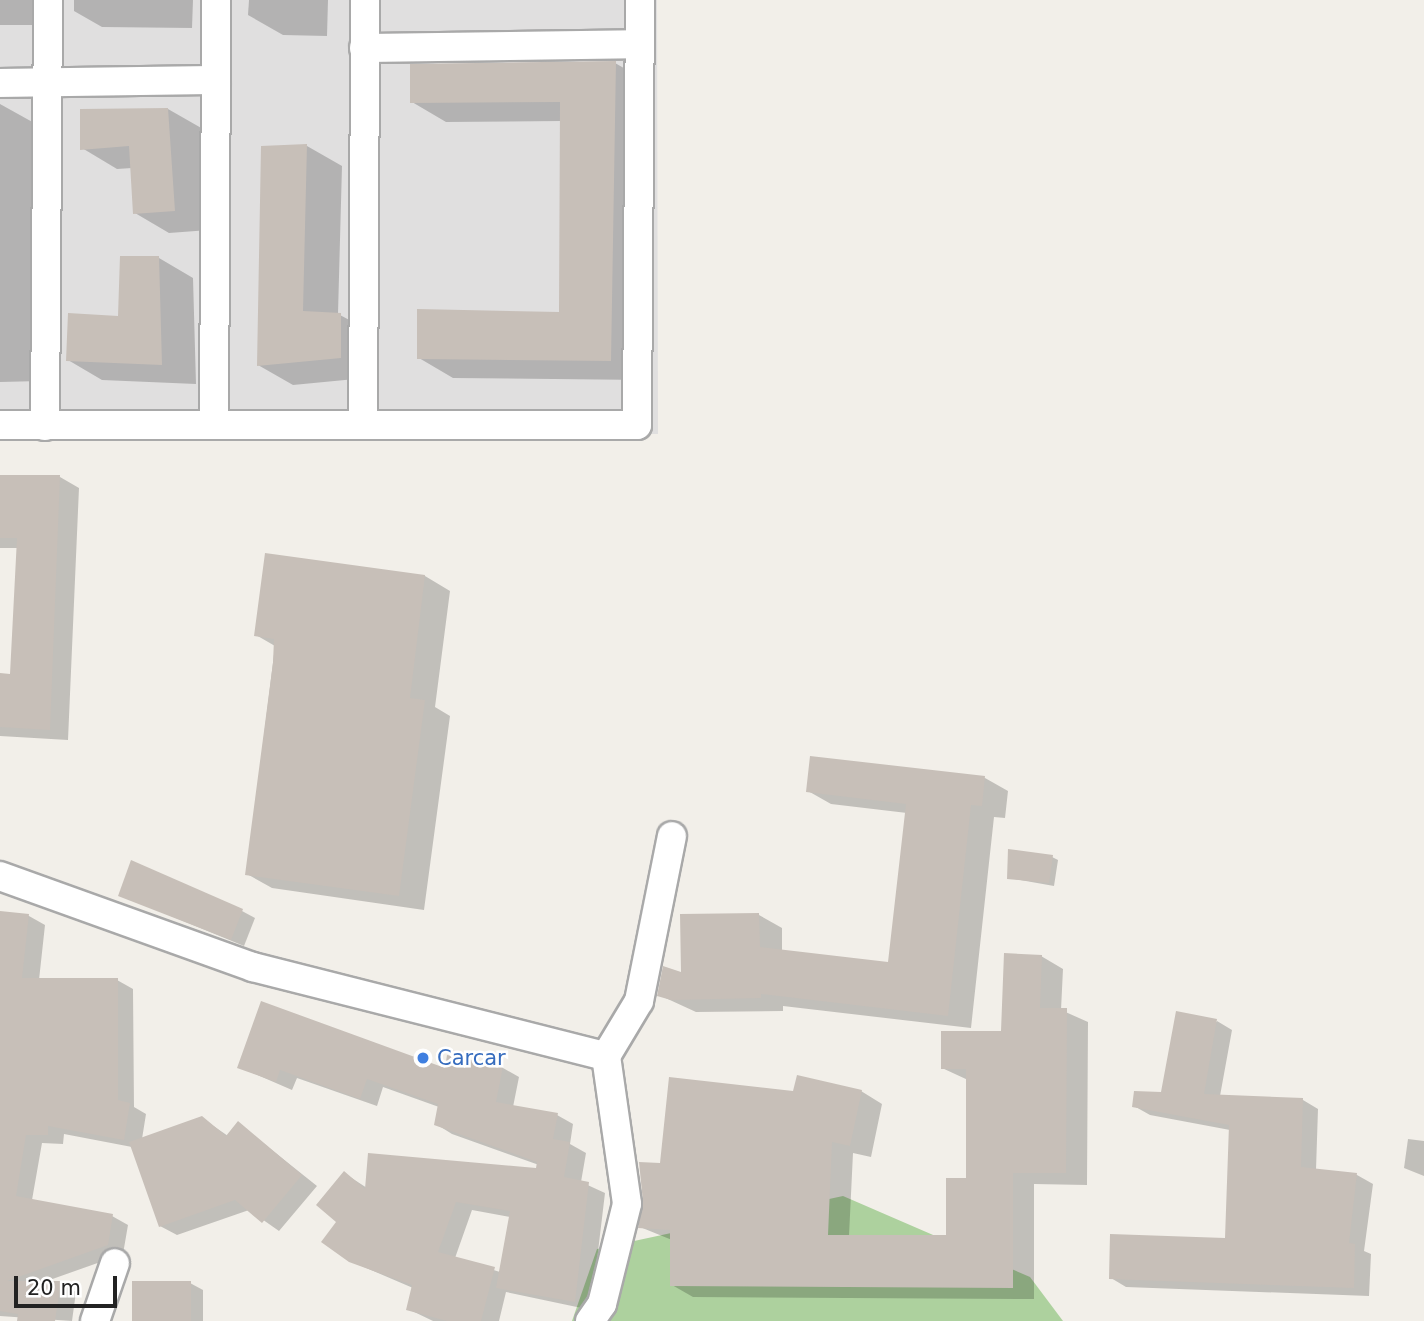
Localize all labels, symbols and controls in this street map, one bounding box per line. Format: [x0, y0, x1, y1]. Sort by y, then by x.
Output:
place label: Carcar [437, 1045, 506, 1071]
marker: Carcar [415, 1050, 431, 1066]
scale bar [18, 1262, 121, 1306]
text: 20 m [27, 1276, 81, 1300]

